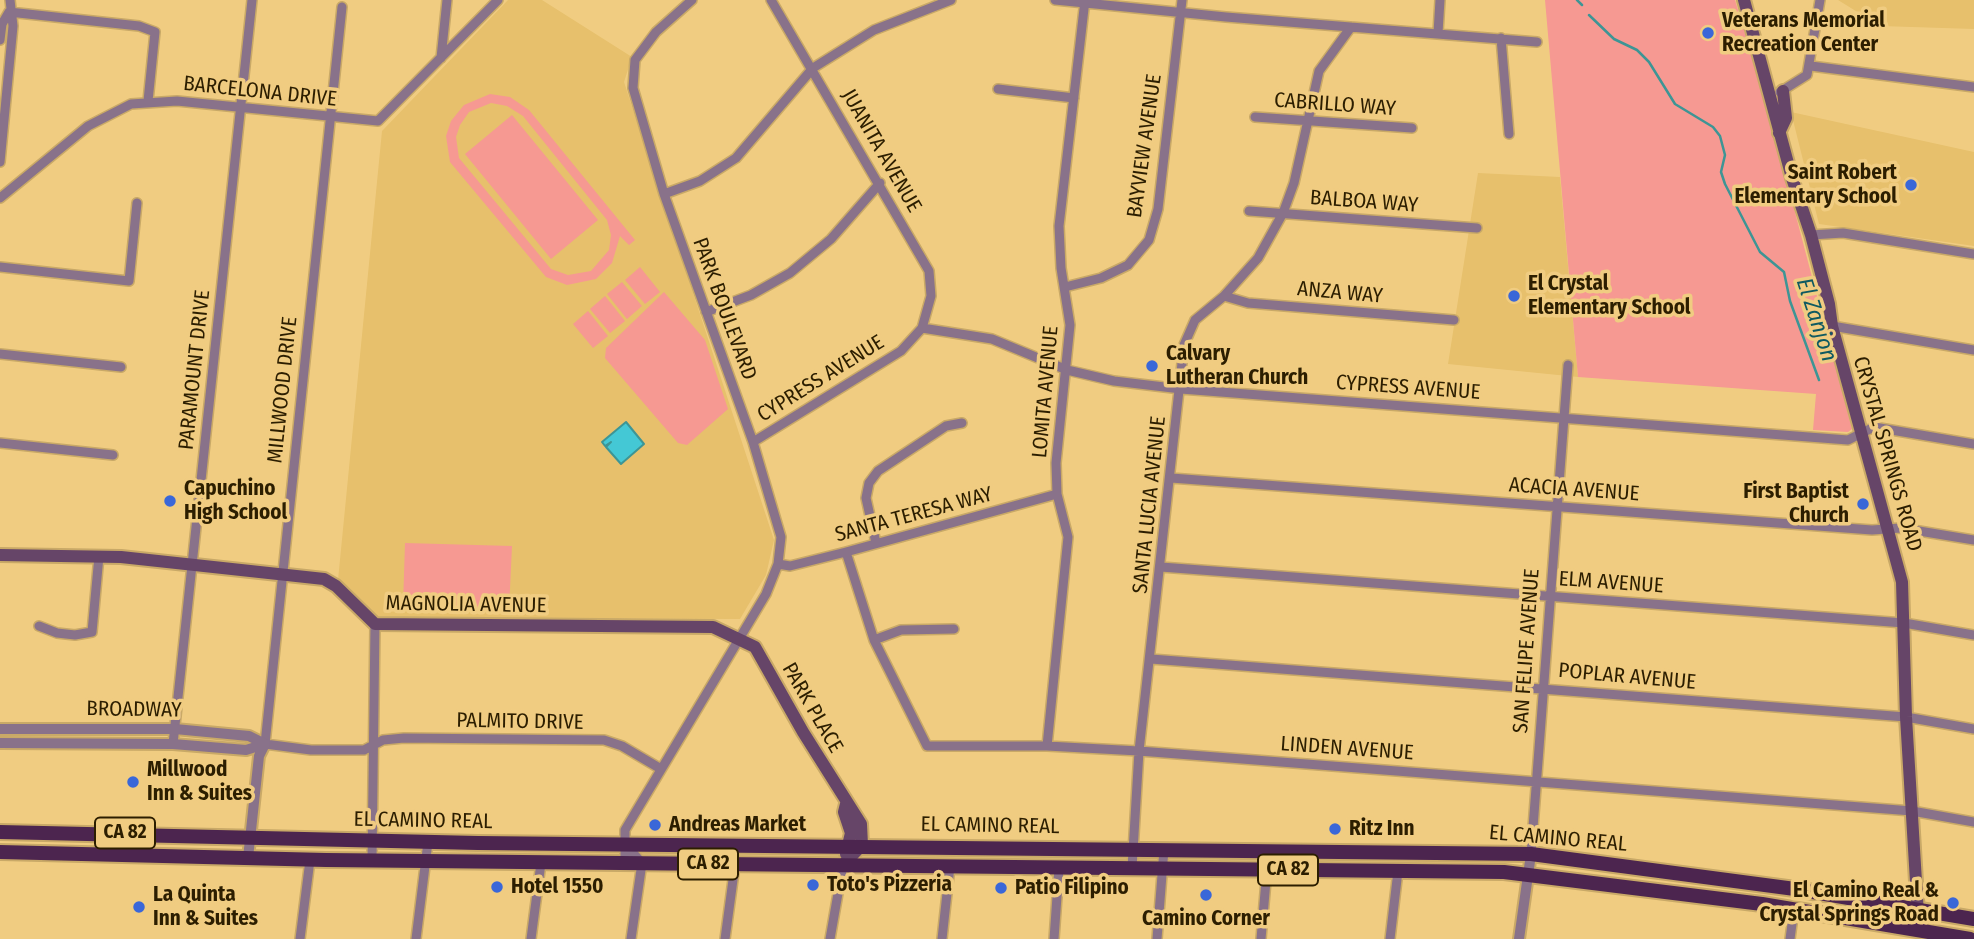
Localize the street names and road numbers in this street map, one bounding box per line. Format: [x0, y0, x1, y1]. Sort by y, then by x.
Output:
street label: BARCELONA DRIVE [182, 71, 338, 113]
street label: BAYVIEW AVENUE [1122, 73, 1168, 219]
street label: JUANITA AVENUE [836, 85, 926, 217]
street label: CABRILLO WAY [1273, 88, 1397, 122]
street label: BALBOA WAY [1309, 186, 1419, 218]
street label: PARK BOULEVARD [687, 234, 761, 384]
street label: ANZA WAY [1296, 277, 1384, 309]
street label: PARAMOUNT DRIVE [174, 289, 216, 451]
street label: MILLWOOD DRIVE [263, 316, 303, 464]
street label: LOMITA AVENUE [1028, 325, 1064, 459]
street label: CYPRESS AVENUE [753, 330, 889, 428]
street label: CRYSTAL SPRINGS ROAD [1847, 354, 1927, 554]
street label: CYPRESS AVENUE [1335, 370, 1481, 406]
street label: SANTA LUCIA AVENUE [1128, 415, 1172, 595]
street label: ACACIA AVENUE [1508, 473, 1640, 507]
street label: SANTA TERESA WAY [833, 482, 995, 548]
street label: ELM AVENUE [1558, 567, 1664, 599]
street label: SAN FELIPE AVENUE [1509, 568, 1545, 734]
street label: MAGNOLIA AVENUE [385, 591, 547, 619]
street label: PARK PLACE [776, 658, 848, 758]
street label: POPLAR AVENUE [1557, 658, 1697, 696]
street label: BROADWAY [86, 697, 182, 723]
street label: PALMITO DRIVE [456, 708, 584, 736]
street label: LINDEN AVENUE [1280, 732, 1414, 766]
street label: EL CAMINO REAL [353, 807, 493, 835]
street label: EL CAMINO REAL [920, 812, 1060, 840]
road number: CA 82 [95, 818, 155, 848]
street label: EL CAMINO REAL [1488, 820, 1628, 858]
road number: CA 82 [678, 848, 738, 880]
road number: CA 82 [1258, 855, 1318, 886]

